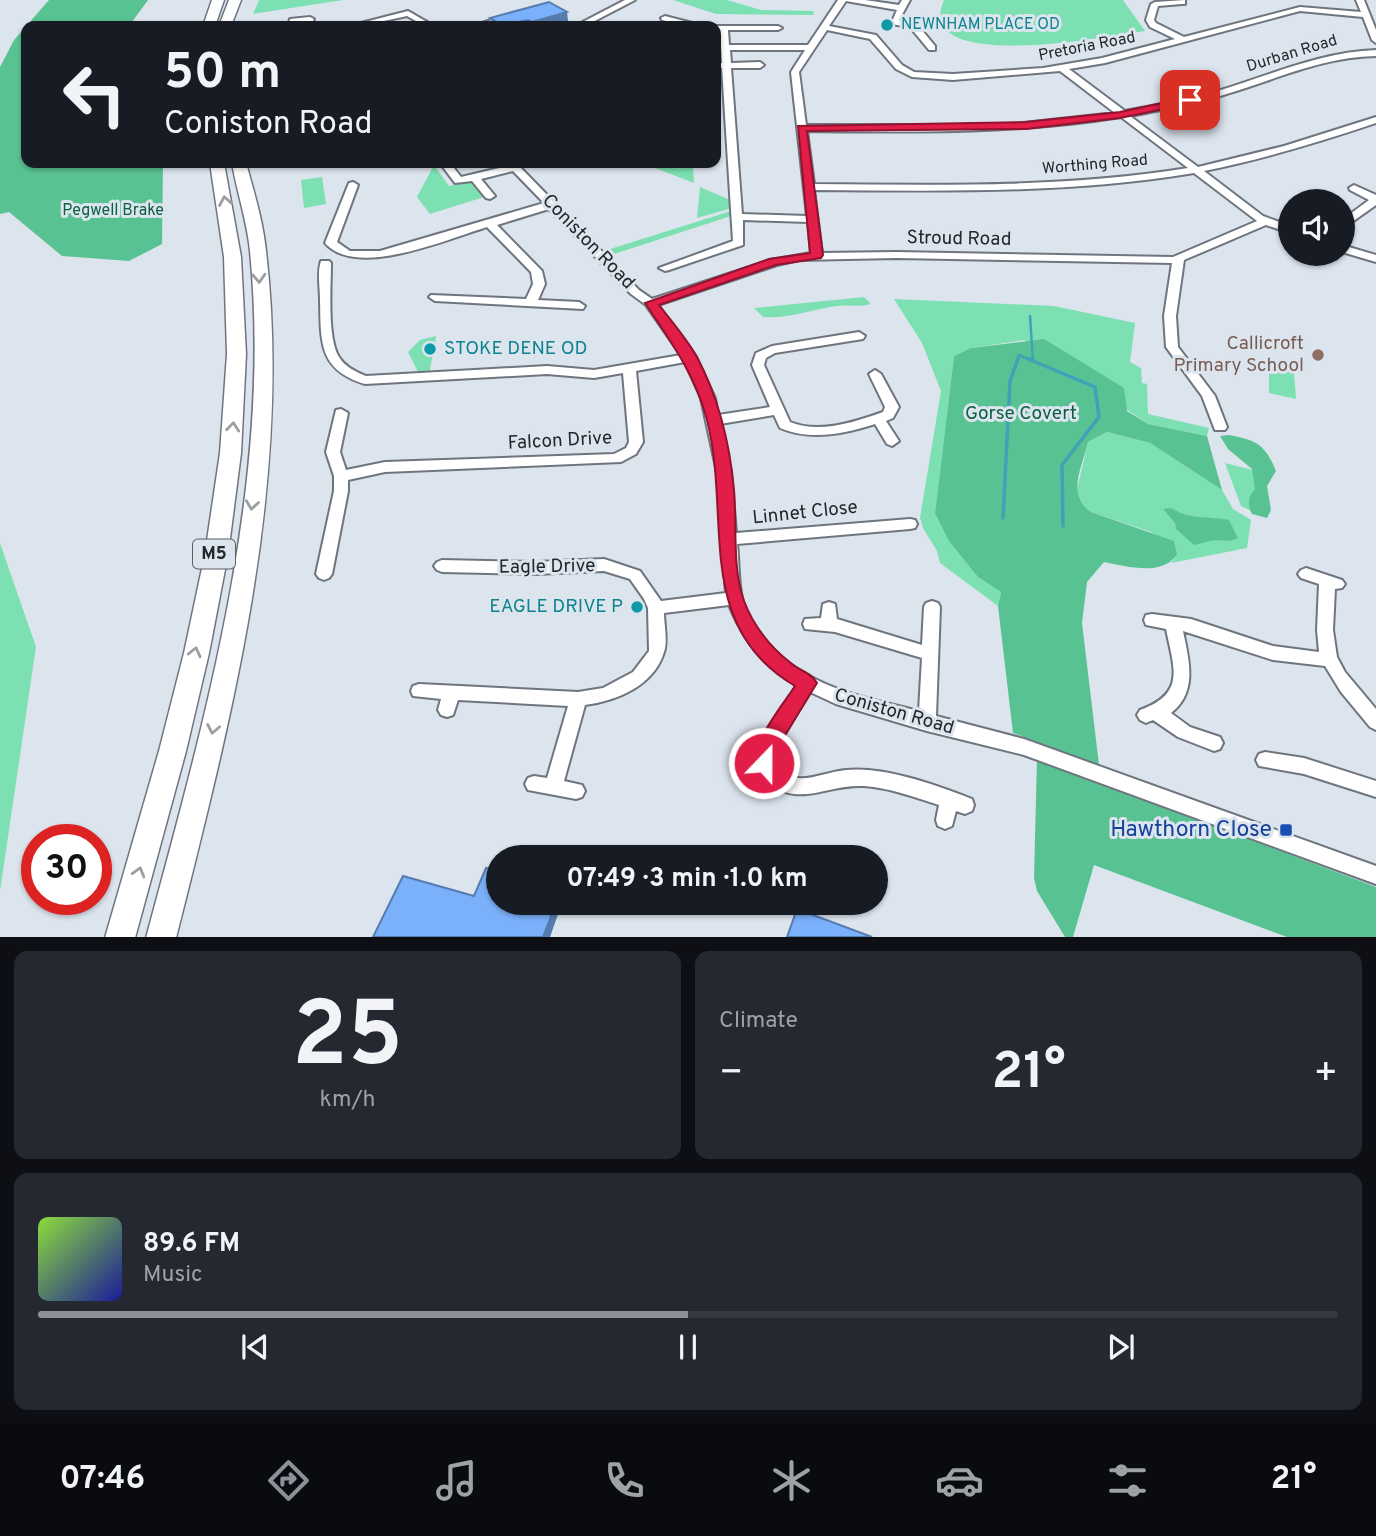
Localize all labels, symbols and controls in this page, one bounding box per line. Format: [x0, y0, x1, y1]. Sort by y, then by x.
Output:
place label: NEWNHAM PLACE OD [901, 15, 1060, 35]
marker: NEWNHAM PLACE OD [879, 17, 895, 33]
street label: Pretoria Road [1037, 28, 1137, 66]
street label: Durban Road [1244, 31, 1340, 77]
text: 50 m [164, 44, 281, 106]
icon: left [49, 49, 140, 140]
pin [1160, 70, 1220, 130]
icon: arrive [1171, 81, 1209, 119]
text: Coniston Road [164, 105, 372, 145]
street label: Worthing Road [1041, 150, 1149, 180]
street label: Coniston Road [536, 189, 640, 295]
map controls [1278, 189, 1355, 266]
button: sound [1278, 189, 1355, 266]
one-way arrow [219, 195, 234, 207]
park label: Pegwell Brake [62, 201, 164, 221]
street label: Stroud Road [906, 226, 1012, 252]
one-way arrow [251, 273, 266, 284]
place label: Callicroft Primary School [1173, 332, 1304, 378]
place label: STOKE DENE OD [444, 337, 587, 361]
marker: STOKE DENE OD [422, 341, 438, 357]
marker: Callicroft Primary School [1310, 347, 1326, 363]
park label: Gorse Covert [965, 402, 1077, 426]
one-way arrow [225, 422, 240, 433]
street label: Falcon Drive [507, 426, 613, 456]
street label: Linnet Close [751, 496, 859, 530]
one-way arrow [245, 499, 260, 511]
road number: M5 [193, 540, 235, 568]
street label: Eagle Drive [498, 554, 596, 580]
place label: EAGLE DRIVE P [489, 595, 623, 619]
marker: EAGLE DRIVE P [629, 599, 645, 615]
one-way arrow [187, 646, 201, 658]
street label: Coniston Road [831, 683, 957, 741]
one-way arrow [206, 723, 221, 735]
position arrow [727, 726, 801, 800]
place label: Hawthorn Close [1110, 816, 1272, 845]
marker: Hawthorn Close [1278, 822, 1294, 838]
speed limit sign: 30 [21, 824, 112, 915]
text: 07:49 · 3 min · 1.0 km [566, 863, 808, 896]
one-way arrow [130, 866, 145, 878]
text: 25 [292, 983, 403, 1098]
text: Climate [719, 1007, 798, 1036]
text: 21° [991, 1041, 1066, 1107]
text: − [719, 1050, 744, 1099]
text: + [1313, 1050, 1338, 1099]
text: km/h [320, 1086, 375, 1115]
text: 89.6 FM [143, 1228, 240, 1261]
text: Music [143, 1261, 203, 1290]
icon: previous [236, 1328, 274, 1366]
icon: pause [669, 1328, 707, 1366]
icon: next [1102, 1328, 1140, 1366]
icon: directions [264, 1456, 313, 1505]
icon: music [432, 1456, 481, 1505]
icon: phone [600, 1456, 649, 1505]
icon: climate [767, 1456, 816, 1505]
icon: car [935, 1456, 984, 1505]
icon: filters [1103, 1456, 1152, 1505]
text: 07:46 [59, 1460, 145, 1500]
text: 21° [1271, 1460, 1317, 1500]

